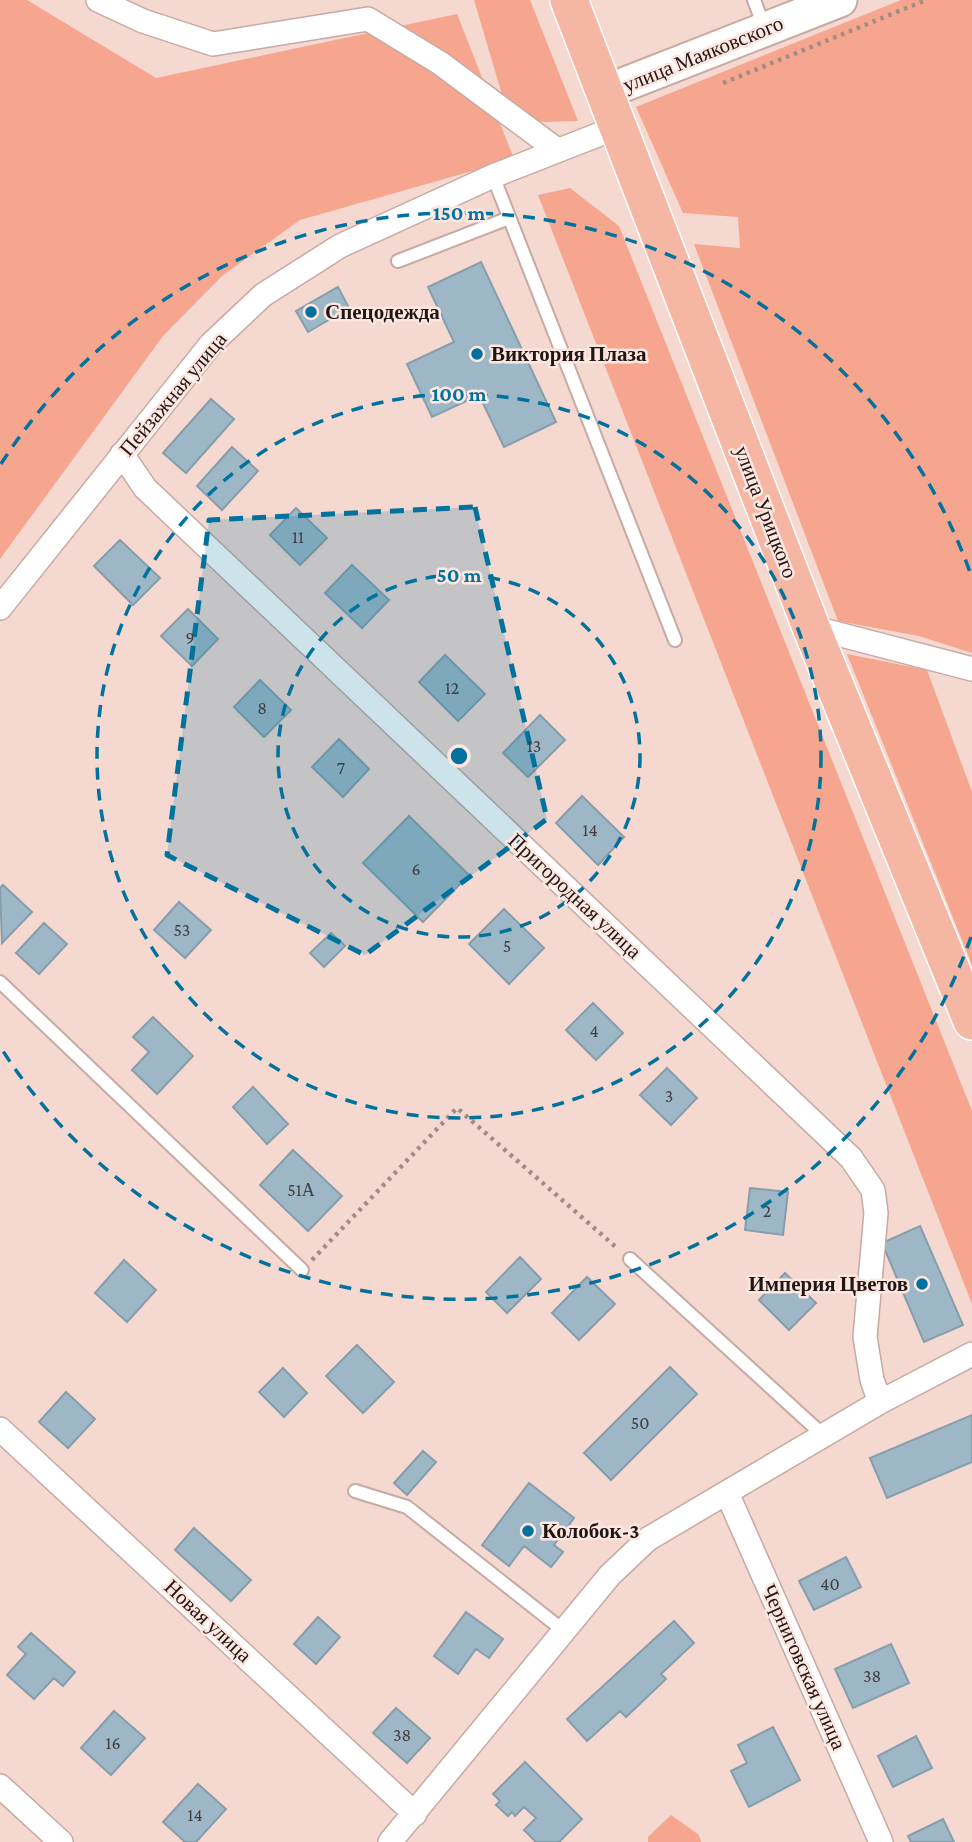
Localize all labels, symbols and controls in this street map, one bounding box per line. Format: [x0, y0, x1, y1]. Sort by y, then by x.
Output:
street label: улица Маяковского [619, 11, 787, 97]
text: 150 m [433, 201, 486, 225]
place label: Спецодежда [325, 300, 440, 324]
marker: Спецодежда [303, 304, 319, 320]
street label: Пейзажная улица [114, 327, 232, 461]
place label: Виктория Плаза [491, 342, 647, 366]
marker: Виктория Плаза [469, 346, 485, 362]
text: 100 m [431, 382, 487, 406]
street label: улица Урицкого [730, 442, 802, 582]
house number: 11 [292, 527, 304, 547]
text: 50 m [437, 563, 482, 587]
house number: 9 [185, 628, 195, 648]
house number: 12 [445, 678, 459, 698]
house number: 8 [257, 698, 267, 718]
house number: 13 [527, 736, 541, 756]
centre of rings [447, 744, 471, 768]
house number: 7 [337, 758, 345, 778]
house number: 14 [582, 820, 598, 840]
street label: Пригородная улица [504, 828, 647, 964]
house number: 6 [411, 859, 421, 879]
house number: 53 [174, 920, 190, 940]
house number: 5 [503, 936, 511, 956]
house number: 4 [589, 1021, 599, 1041]
house number: 3 [665, 1086, 673, 1106]
house number: 51А [287, 1180, 315, 1200]
house number: 2 [763, 1201, 771, 1221]
place label: Империя Цветов [748, 1272, 908, 1296]
marker: Империя Цветов [914, 1276, 930, 1292]
house number: 50 [631, 1413, 649, 1433]
place label: Колобок-3 [542, 1519, 640, 1543]
marker: Колобок-3 [520, 1523, 536, 1539]
house number: 40 [820, 1574, 840, 1594]
street label: Новая улица [160, 1575, 257, 1668]
street label: Черниговская улица [757, 1581, 851, 1754]
house number: 38 [863, 1666, 881, 1686]
house number: 38 [393, 1725, 411, 1745]
house number: 16 [105, 1733, 121, 1753]
house number: 14 [187, 1805, 203, 1825]

